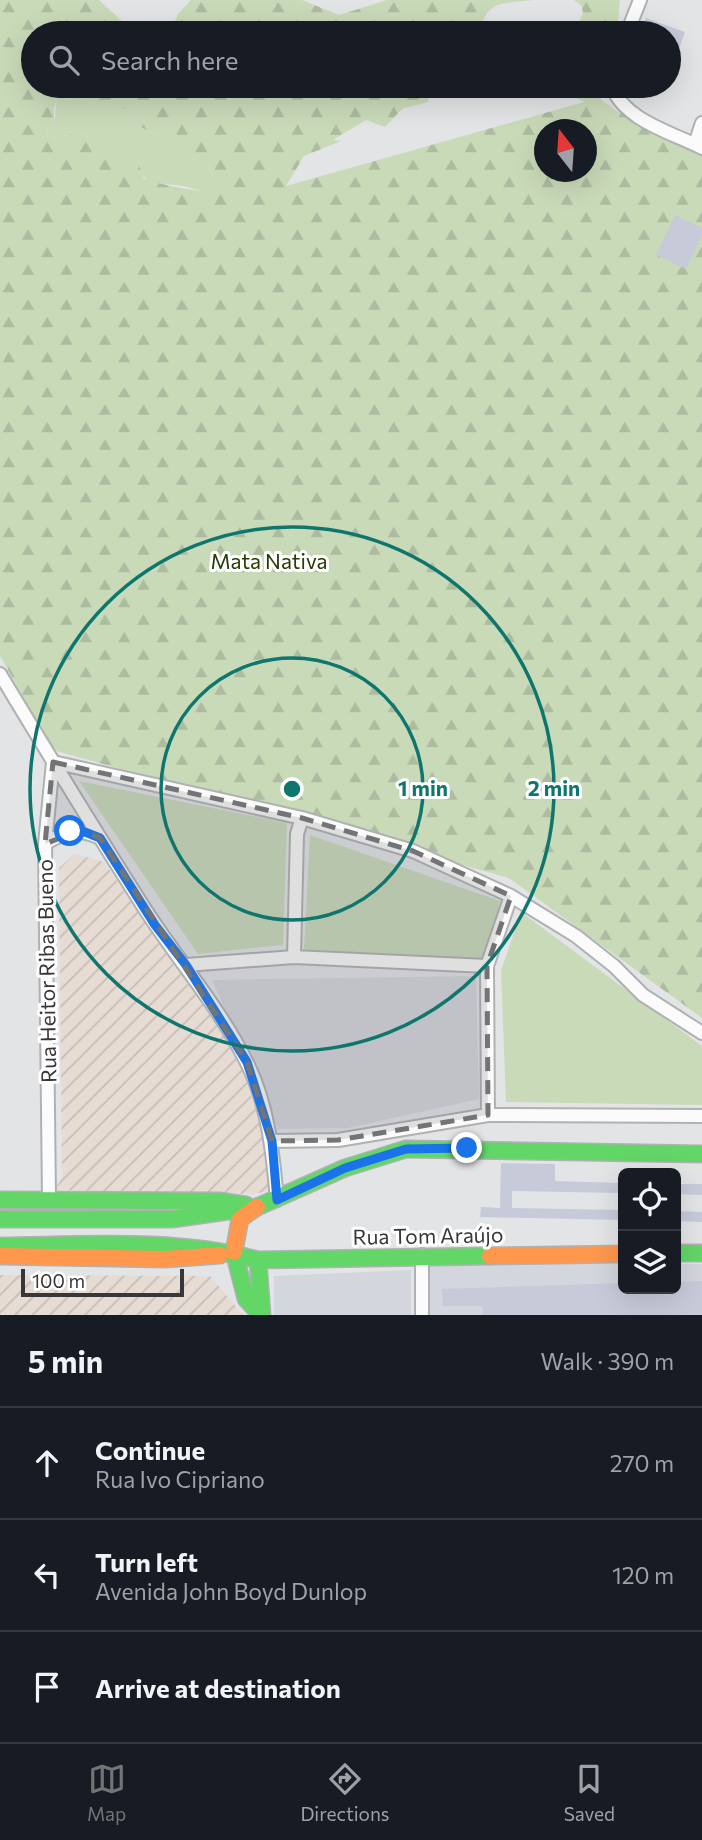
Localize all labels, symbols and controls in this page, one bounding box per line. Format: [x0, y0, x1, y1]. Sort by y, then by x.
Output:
search box [21, 21, 681, 98]
icon: search [45, 41, 83, 79]
text: Search here [101, 44, 239, 75]
north arrow [534, 119, 597, 182]
park label: Mata Nativa [211, 548, 327, 573]
text: 1 min [398, 775, 448, 800]
text: 2 min [528, 775, 580, 800]
centre of rings [280, 777, 304, 801]
route start [54, 815, 85, 846]
street label: Rua Heitor Ribas Bueno [32, 859, 60, 1083]
route end [451, 1132, 482, 1163]
map controls [618, 1168, 681, 1294]
button: locate [618, 1168, 681, 1231]
street label: Rua Tom Araújo [352, 1221, 504, 1249]
button: layers [618, 1231, 681, 1294]
scale bar [21, 1266, 184, 1298]
text: 100 m [32, 1269, 85, 1292]
text: 5 min [28, 1342, 103, 1379]
text: Walk · 390 m [541, 1347, 674, 1375]
text: Continue [95, 1434, 205, 1465]
icon: ahead [28, 1444, 66, 1482]
text: 270 m [610, 1449, 674, 1477]
text: Rua Ivo Cipriano [95, 1465, 265, 1493]
text: Turn left [95, 1546, 198, 1577]
icon: left [28, 1556, 66, 1594]
text: 120 m [612, 1561, 674, 1589]
text: Avenida John Boyd Dunlop [95, 1577, 367, 1605]
icon: arrive [28, 1668, 66, 1706]
text: Arrive at destination [95, 1672, 341, 1703]
tab: Map [87, 1760, 126, 1825]
tab: Directions [300, 1760, 390, 1825]
tab: Saved [564, 1760, 615, 1825]

